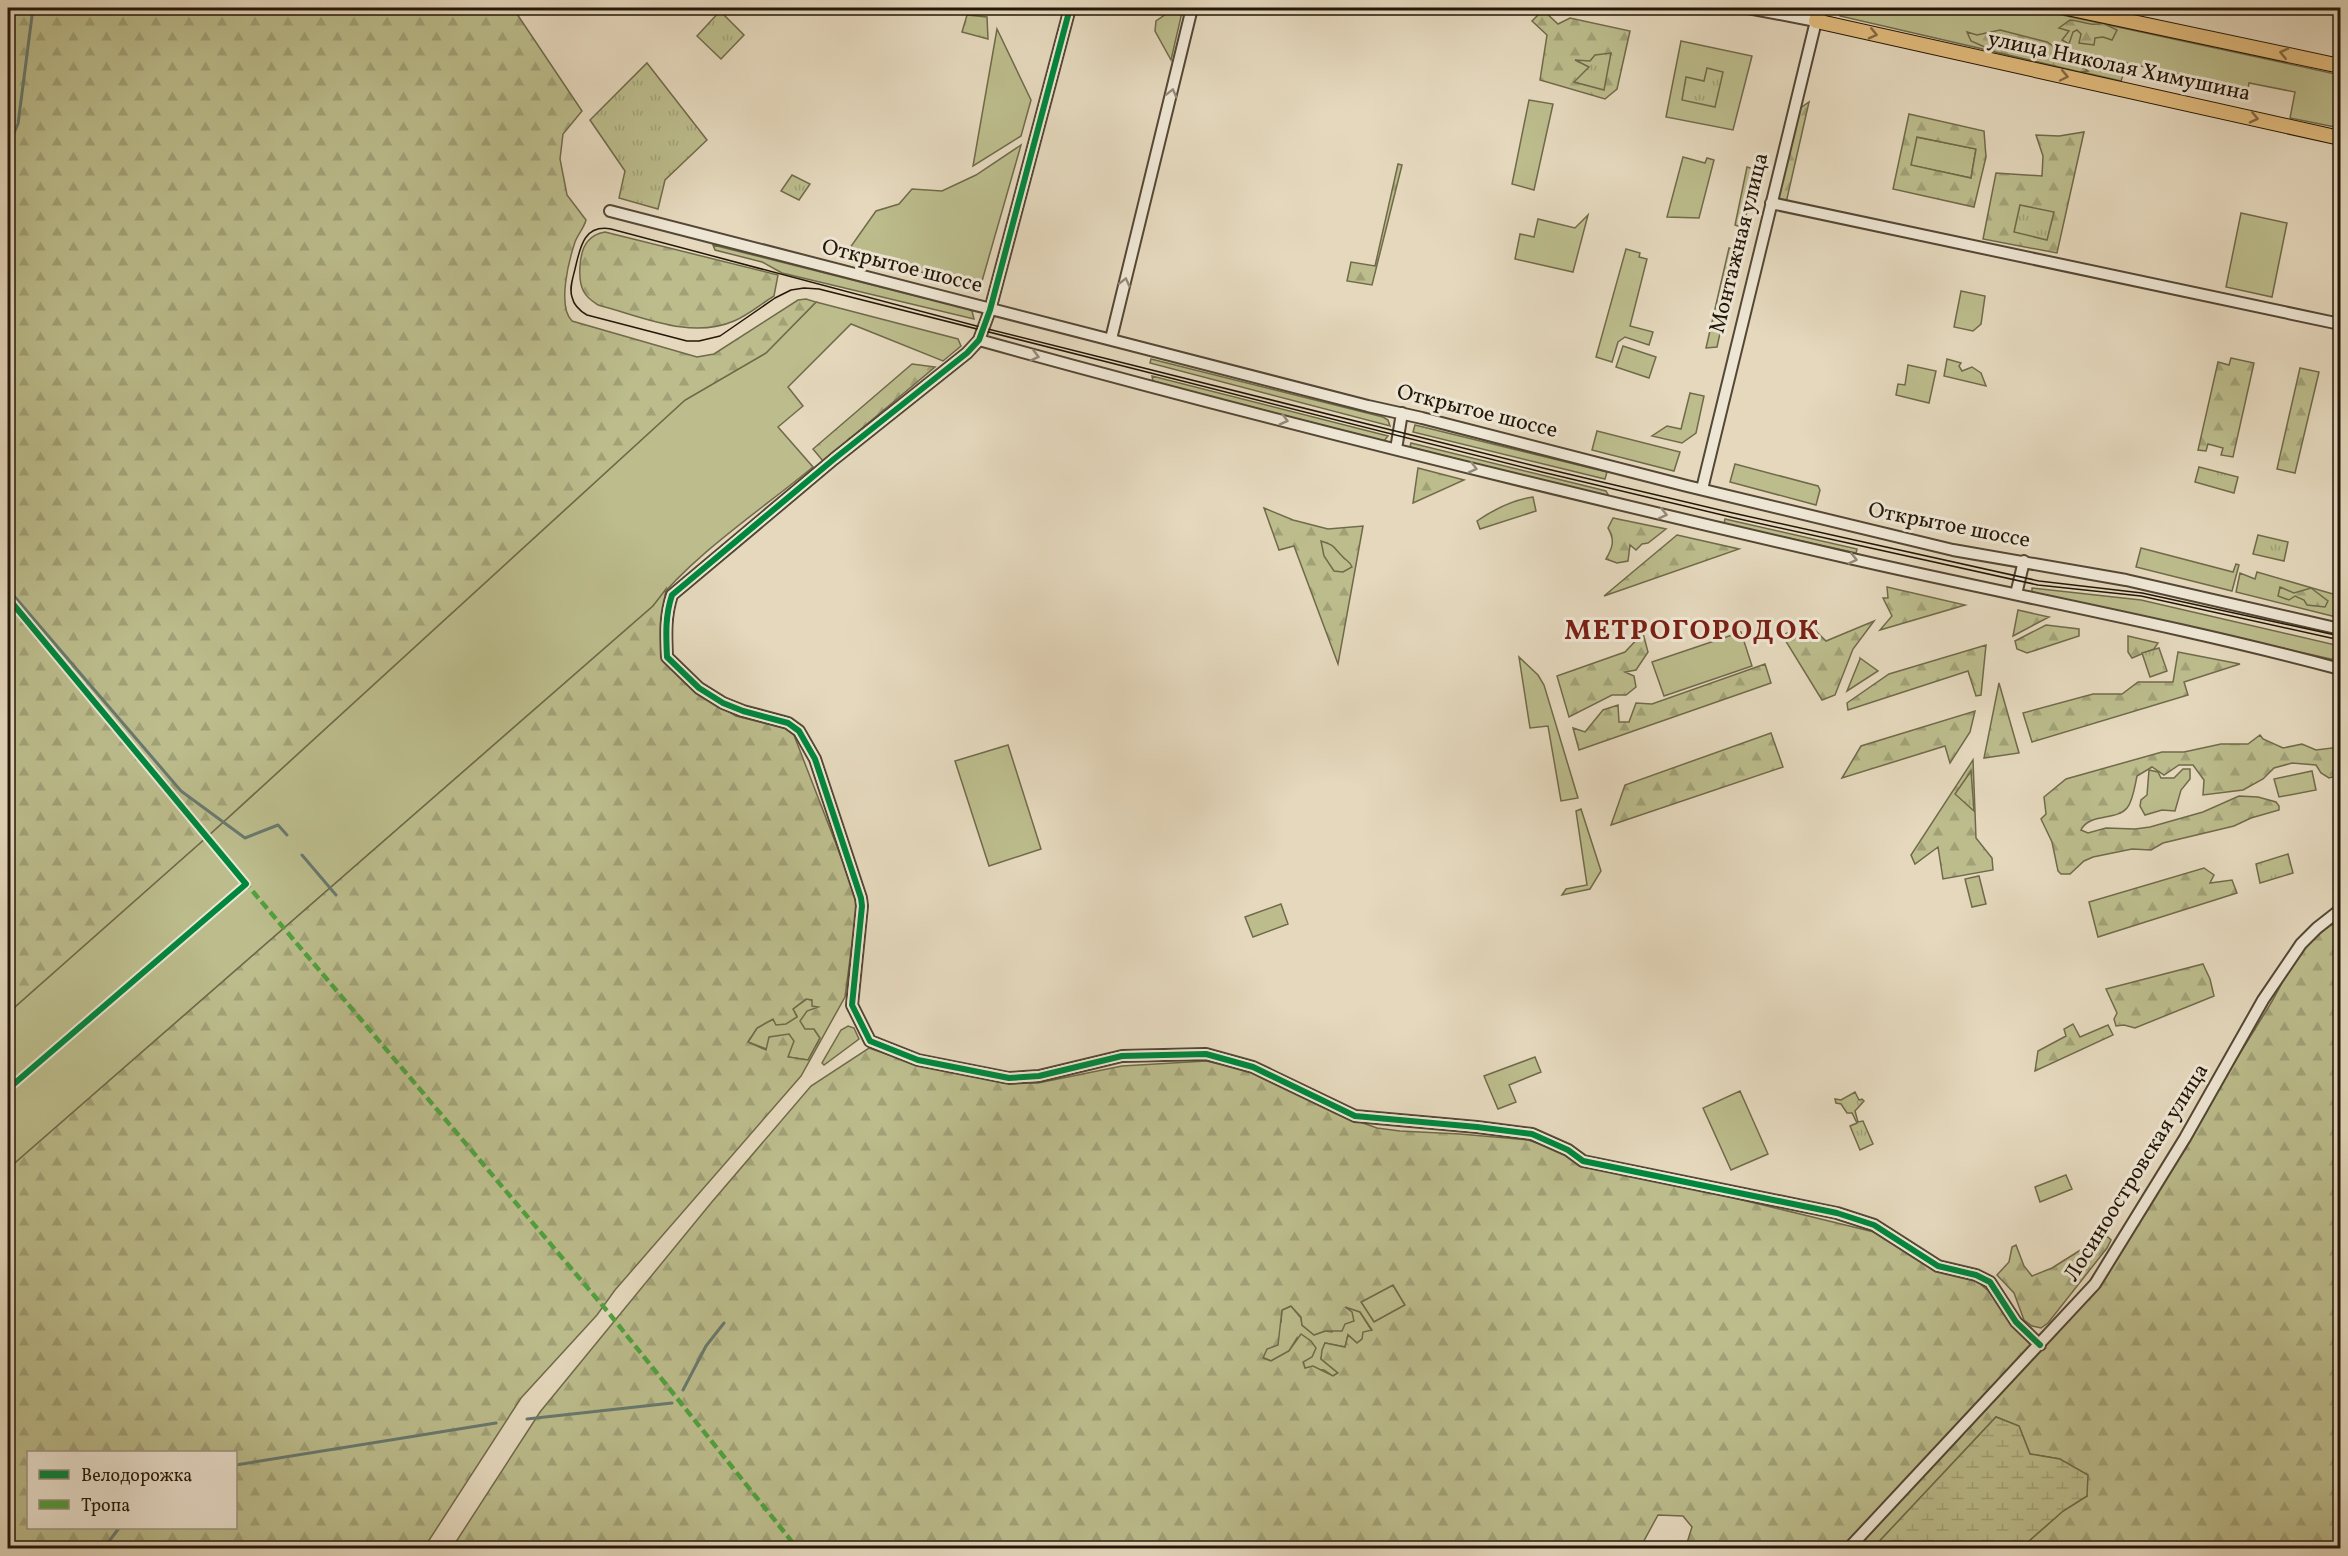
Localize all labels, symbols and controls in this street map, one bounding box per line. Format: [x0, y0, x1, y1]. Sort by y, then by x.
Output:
street label: улица Николая Химушина [1985, 24, 2253, 110]
one-way arrow [1868, 27, 1878, 40]
one-way arrow [2279, 47, 2289, 60]
one-way arrow [2058, 69, 2068, 82]
one-way arrow [1164, 88, 1177, 98]
one-way arrow [2249, 110, 2259, 123]
street label: Монтажная улица [1703, 149, 1777, 337]
street label: Открытое шоссе [818, 232, 986, 302]
one-way arrow [1117, 277, 1130, 287]
one-way arrow [1030, 349, 1040, 361]
street label: Открытое шоссе [1393, 377, 1561, 447]
one-way arrow [1278, 413, 1289, 425]
one-way arrow [1468, 460, 1478, 473]
street label: Открытое шоссе [1865, 495, 2033, 557]
one-way arrow [1658, 506, 1668, 519]
one-way arrow [1847, 551, 1857, 564]
district label: МЕТРОГОРОДОК [1564, 612, 1820, 651]
street label: Лосиноостровская улица [2057, 1058, 2217, 1288]
legend [27, 1451, 237, 1529]
text: Велодорожка [81, 1464, 192, 1489]
text: Тропа [81, 1494, 130, 1519]

